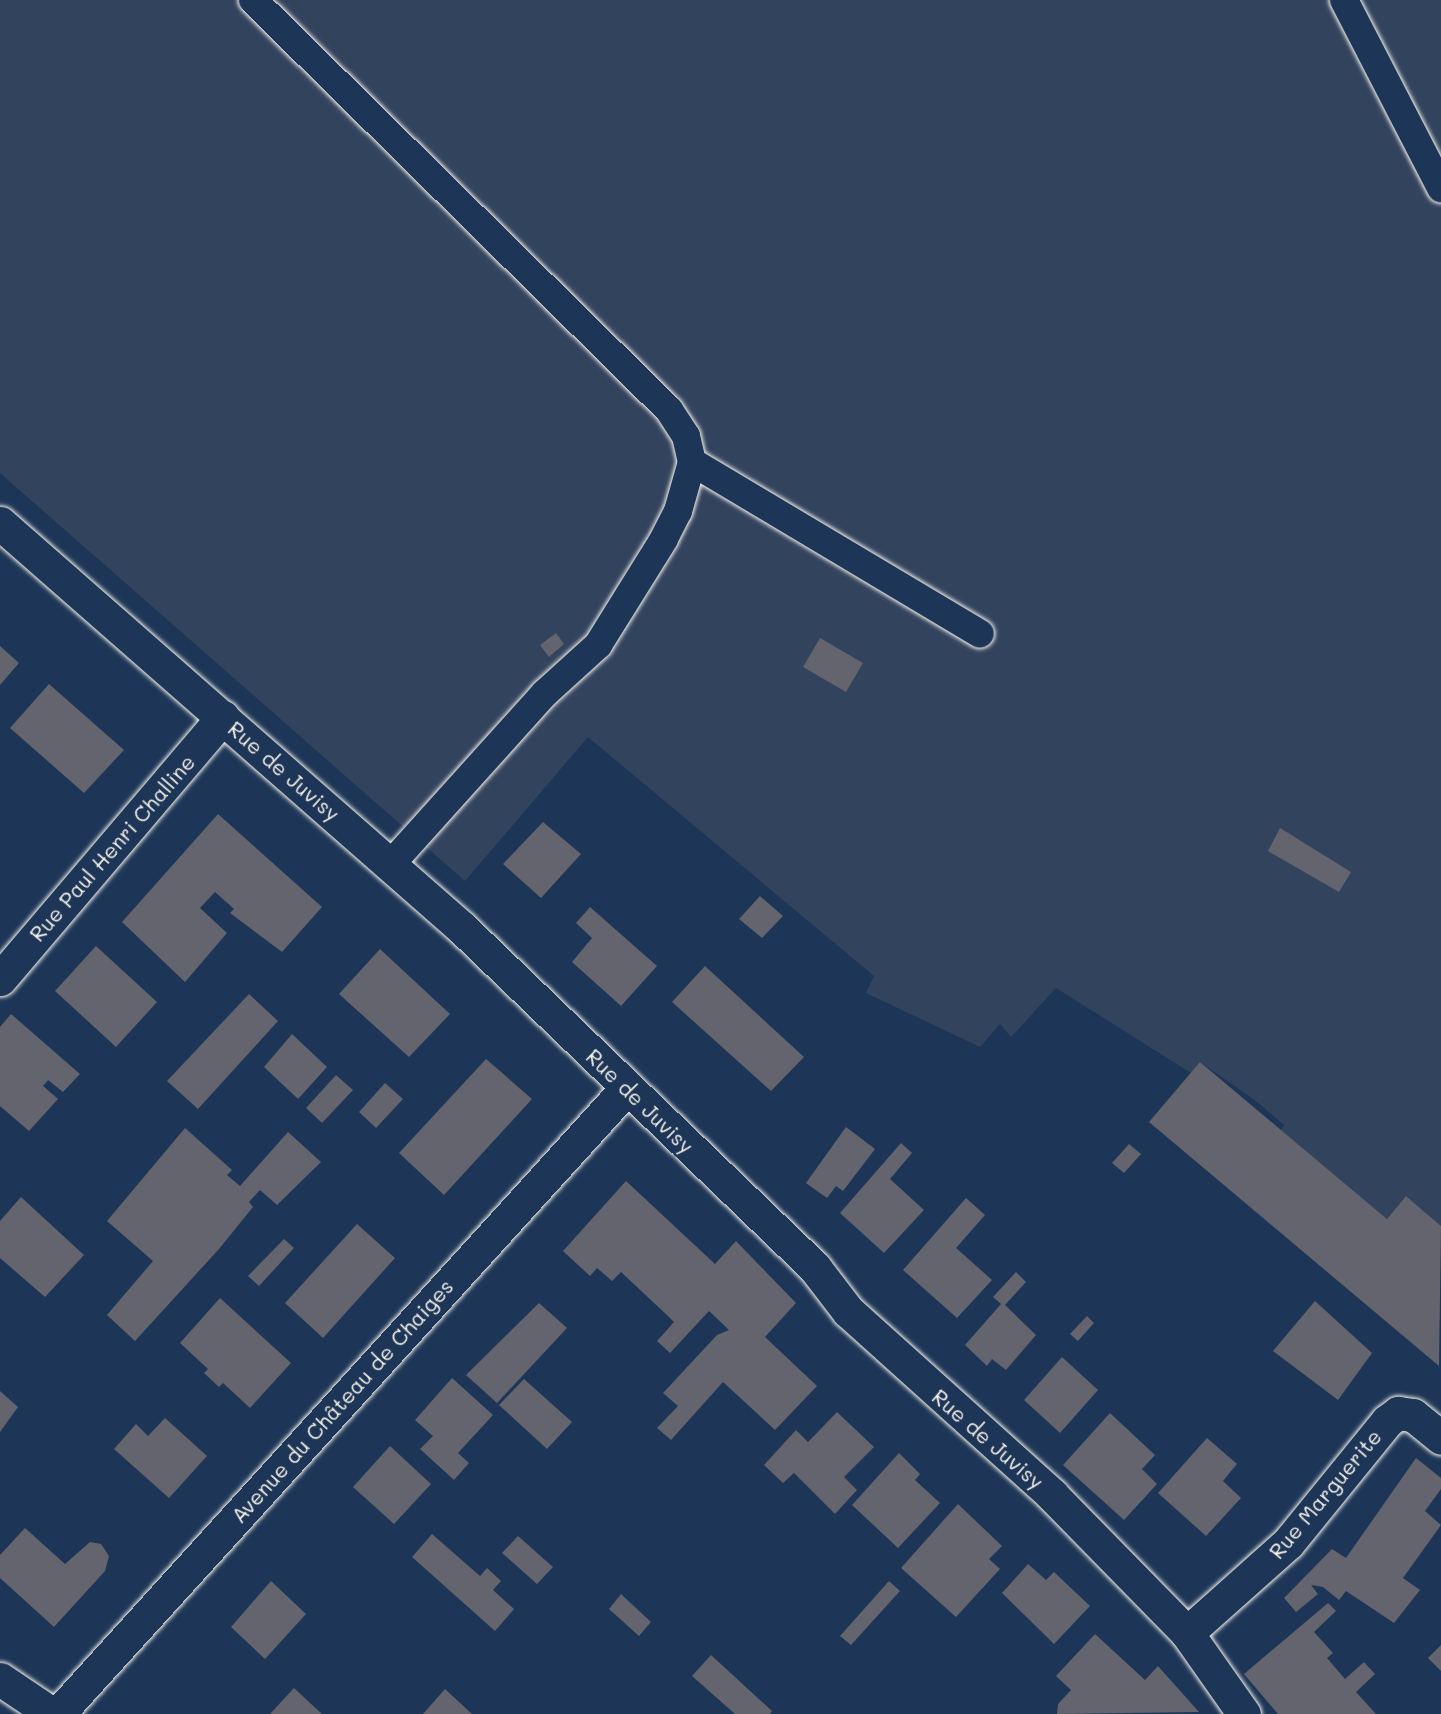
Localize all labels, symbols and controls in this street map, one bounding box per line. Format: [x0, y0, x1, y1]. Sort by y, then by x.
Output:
street label: Rue de Juvisy [223, 716, 345, 826]
street label: Rue Paul Henri Challine [24, 750, 200, 946]
street label: Rue de Juvisy [581, 1044, 699, 1158]
street label: Avenue du Château de Chaiges [226, 1274, 458, 1528]
street label: Rue de Juvisy [927, 1384, 1049, 1494]
street label: Rue Marguerite [1264, 1424, 1386, 1564]

